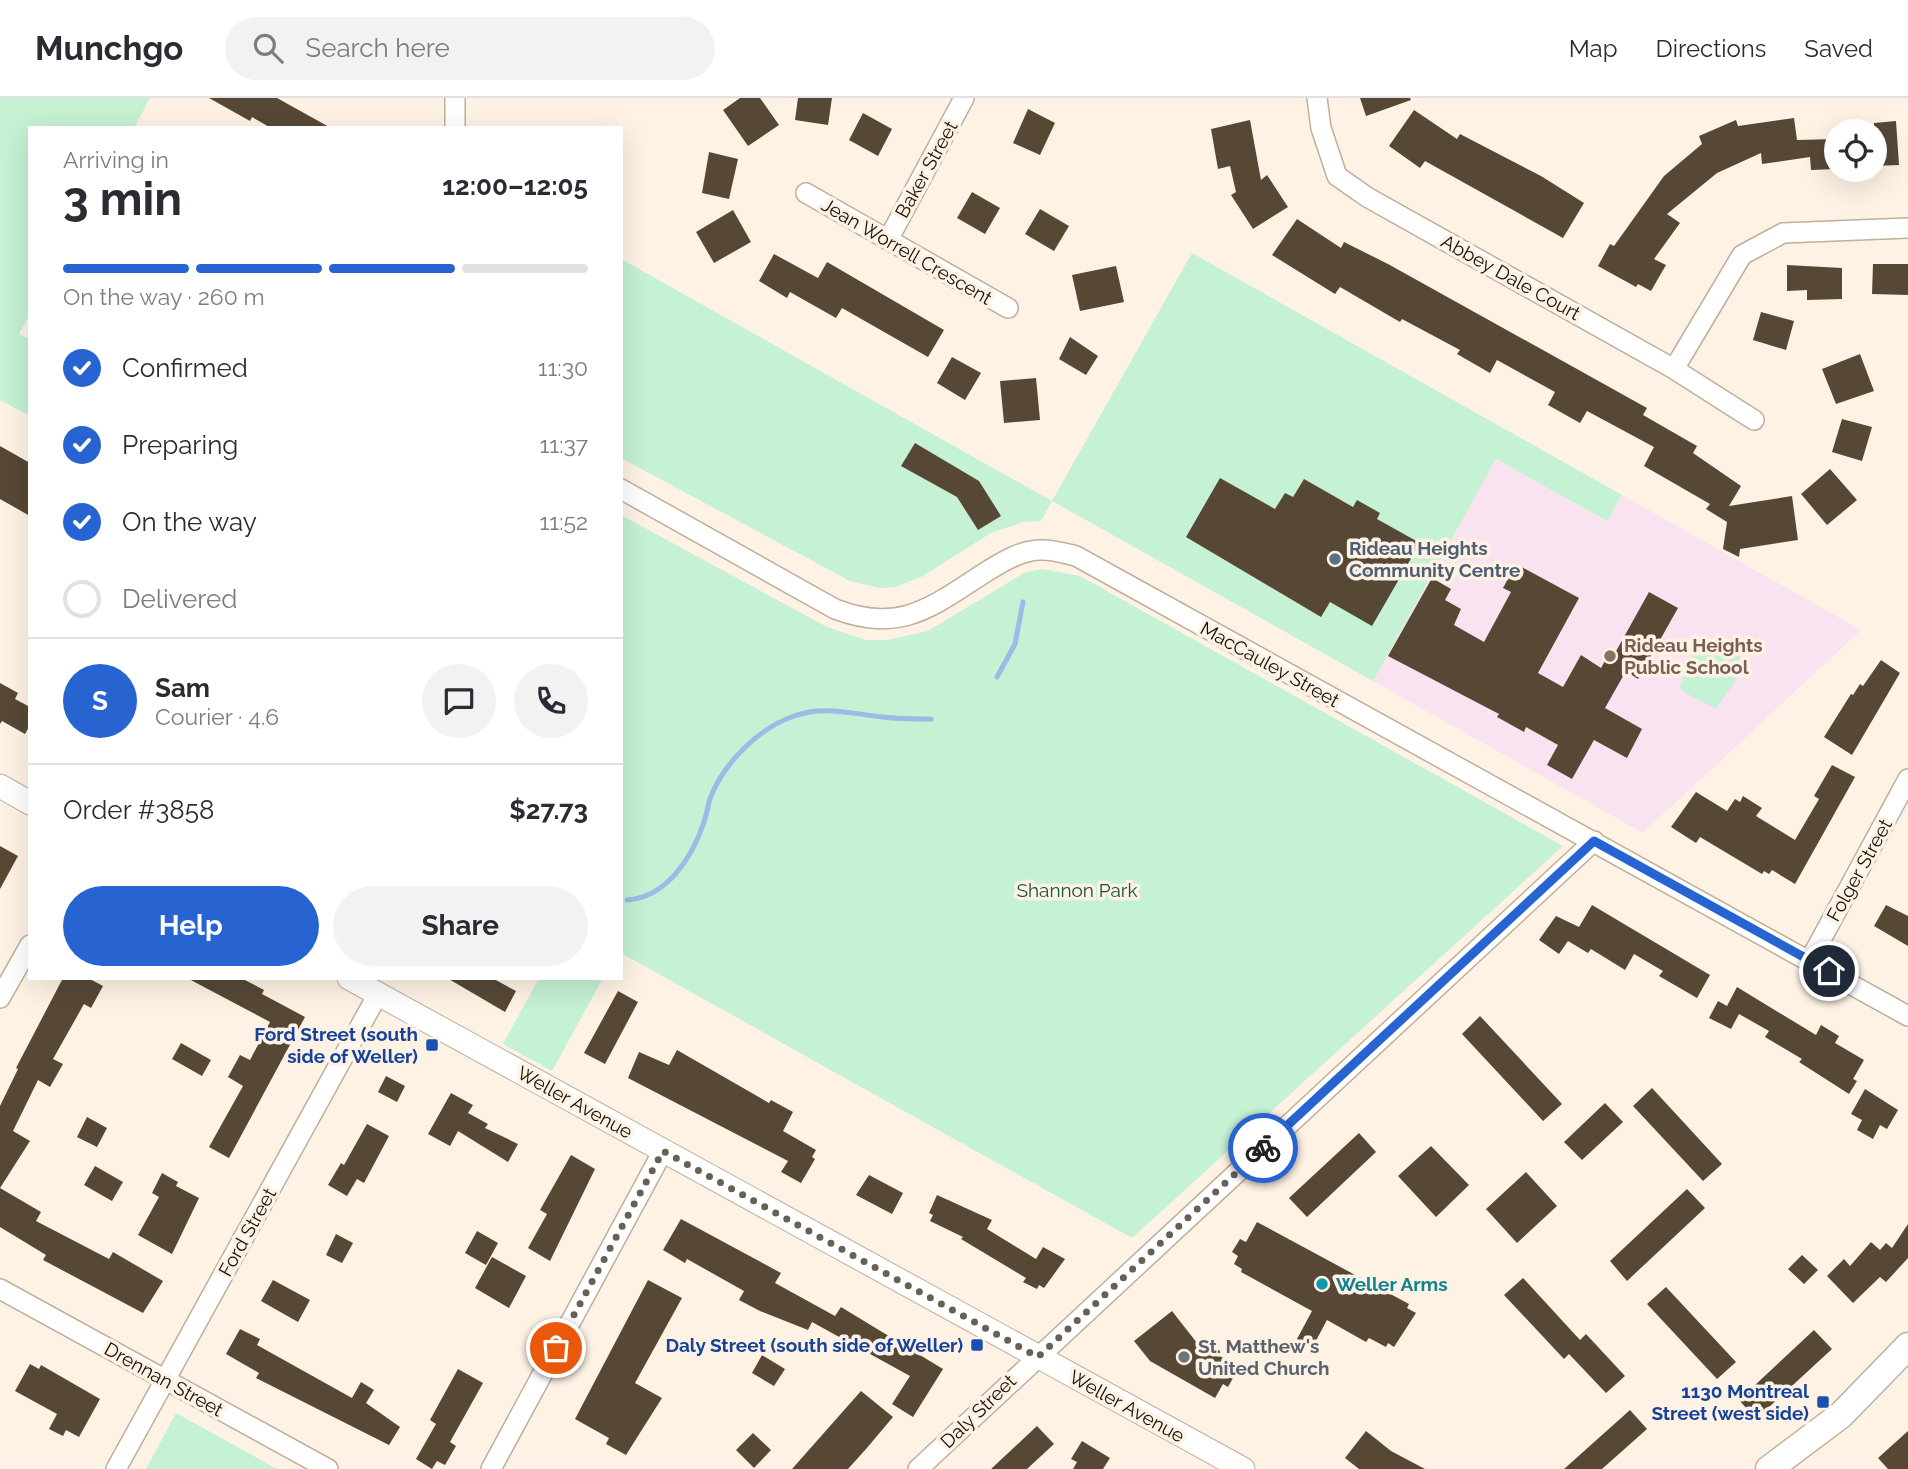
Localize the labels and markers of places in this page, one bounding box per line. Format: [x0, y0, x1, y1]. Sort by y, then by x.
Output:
place label: Rideau Heights Community Centre [1349, 537, 1520, 581]
marker: Rideau Heights Community Centre [1327, 551, 1343, 567]
place label: Rideau Heights Public School [1624, 634, 1763, 678]
marker: Rideau Heights Public School [1602, 648, 1618, 664]
pin [1799, 941, 1859, 1001]
place label: Ford Street (south side of Weller) [254, 1023, 418, 1067]
marker: Ford Street (south side of Weller) [424, 1037, 440, 1053]
place label: Weller Arms [1336, 1273, 1448, 1295]
marker: Weller Arms [1314, 1276, 1330, 1292]
pin [526, 1318, 586, 1378]
place label: Daly Street (south side of Weller) [665, 1334, 963, 1356]
place label: St. Matthew's United Church [1198, 1335, 1329, 1379]
marker: Daly Street (south side of Weller) [969, 1337, 985, 1353]
marker: St. Matthew's United Church [1176, 1349, 1192, 1365]
place label: 1130 Montreal Street (west side) [1651, 1380, 1810, 1424]
marker: 1130 Montreal Street (west side) [1815, 1394, 1831, 1410]

